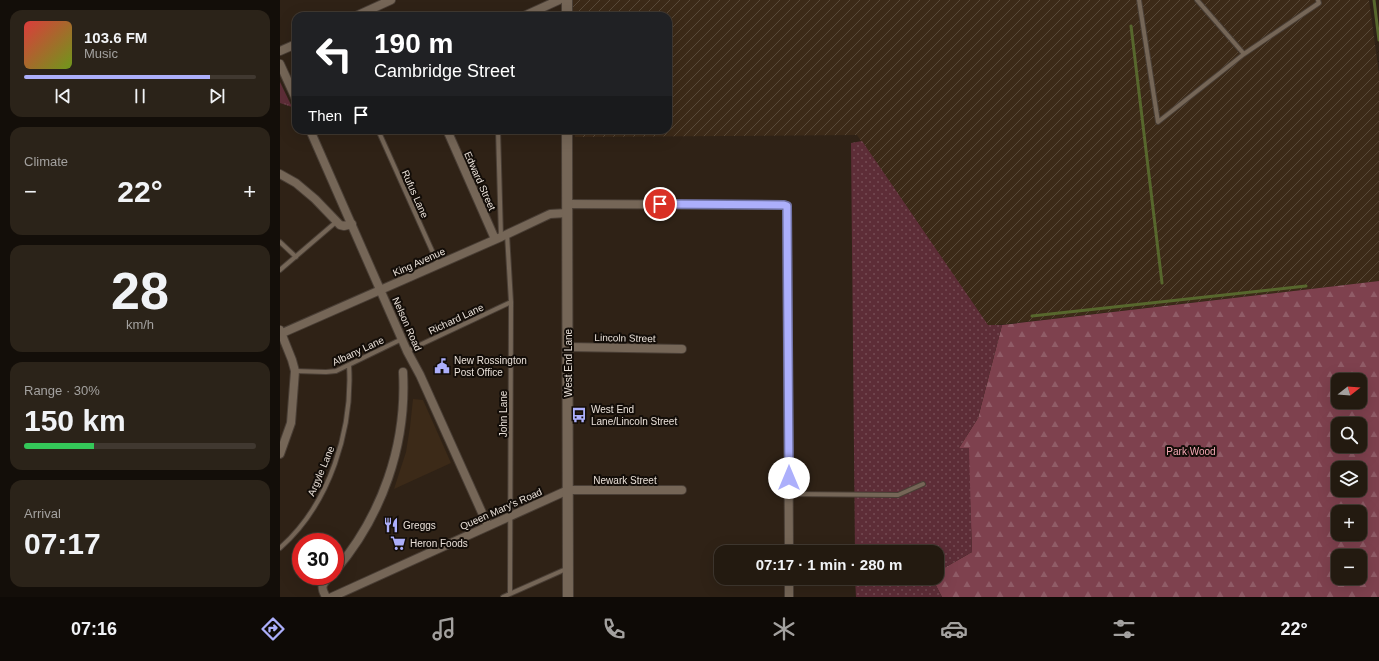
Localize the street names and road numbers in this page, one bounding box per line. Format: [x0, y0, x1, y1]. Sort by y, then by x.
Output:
street label: Edward Street [462, 150, 498, 212]
street label: Rufus Lane [400, 168, 431, 220]
street label: King Avenue [391, 245, 447, 278]
street label: Nelson Road [390, 295, 424, 353]
street label: Richard Lane [427, 301, 486, 337]
street label: West End Lane [563, 328, 574, 397]
street label: Lincoln Street [594, 332, 656, 344]
street label: Albany Lane [330, 334, 386, 368]
street label: John Lane [498, 390, 509, 437]
street label: Argyle Lane [306, 444, 337, 498]
street label: Newark Street [593, 475, 657, 486]
street label: Queen Mary's Road [458, 486, 544, 532]

